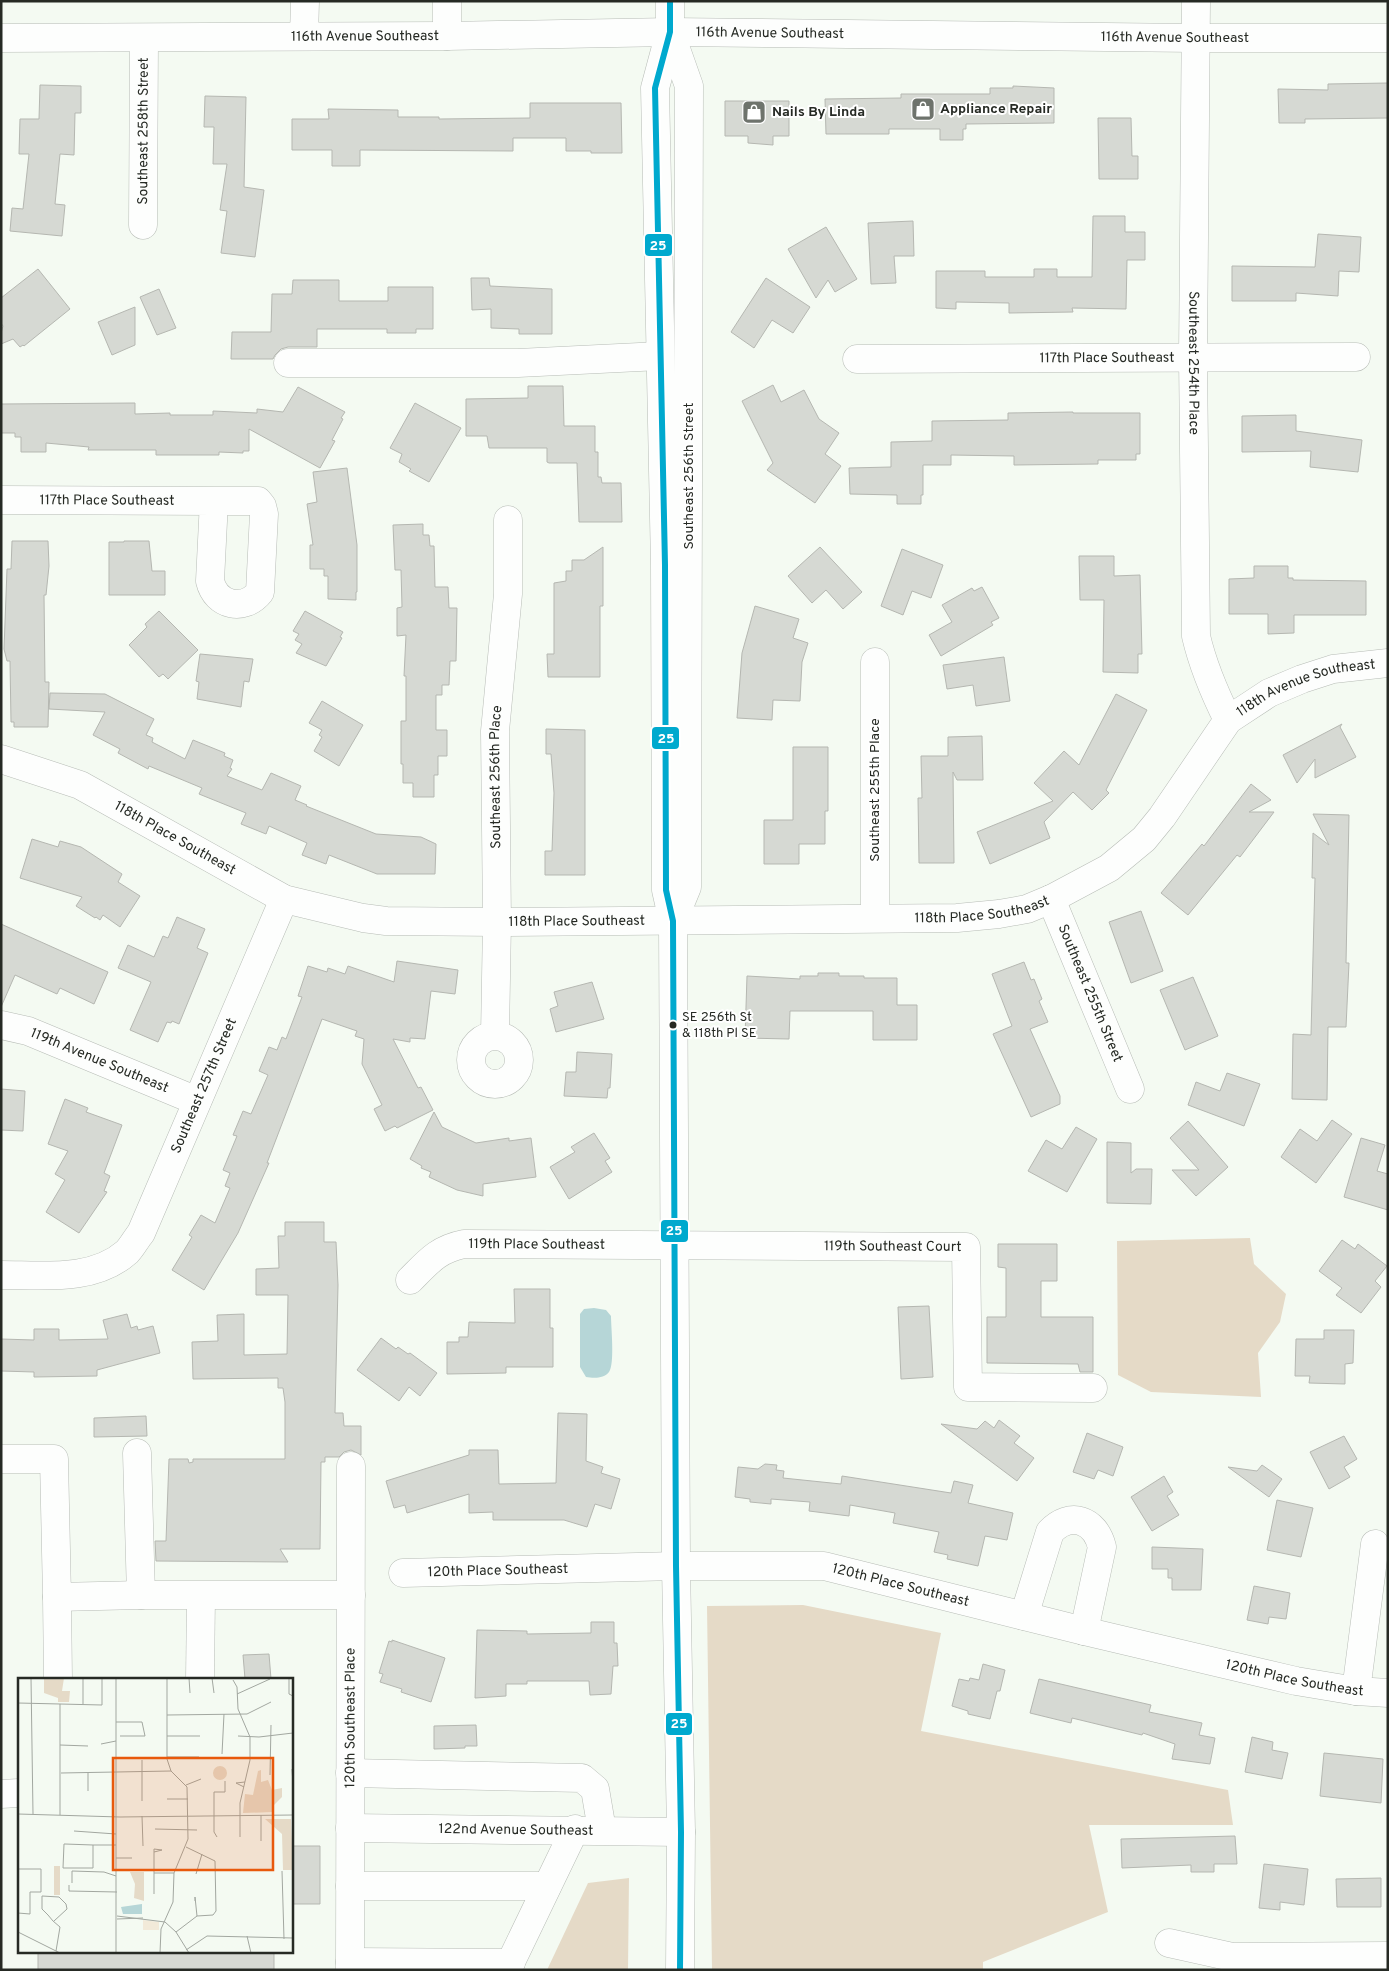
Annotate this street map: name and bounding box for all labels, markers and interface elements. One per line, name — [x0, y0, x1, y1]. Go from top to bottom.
street label: 116th Avenue Southeast — [696, 24, 844, 42]
street label: 116th Avenue Southeast — [291, 28, 439, 45]
street label: 116th Avenue Southeast — [1101, 28, 1249, 47]
street label: Southeast 258th Street — [135, 57, 152, 205]
shop icon: Appliance Repair — [910, 96, 936, 122]
shop icon: Nails By Linda — [741, 99, 767, 125]
place label: Appliance Repair — [940, 101, 1052, 118]
place label: Nails By Linda — [772, 104, 865, 121]
line badge: 25 — [644, 233, 673, 257]
text: 25 — [649, 238, 667, 255]
street label: Southeast 254th Place — [1184, 291, 1202, 435]
street label: 117th Place Southeast — [1039, 349, 1175, 367]
street label: Southeast 256th Street — [681, 402, 698, 550]
street label: 117th Place Southeast — [39, 492, 175, 509]
street label: 118th Avenue Southeast — [1233, 656, 1376, 720]
street label: Southeast 256th Place — [487, 705, 506, 849]
street label: Southeast 255th Place — [867, 718, 884, 862]
line badge: 25 — [651, 726, 680, 750]
text: 25 — [657, 731, 675, 748]
street label: 118th Place Southeast — [111, 797, 239, 879]
street label: 118th Place Southeast — [914, 892, 1052, 927]
street label: 118th Place Southeast — [508, 912, 645, 930]
street label: Southeast 255th Street — [1054, 922, 1126, 1065]
place label: SE 256th St & 118th Pl SE — [682, 1010, 757, 1042]
street label: Southeast 257th Street — [168, 1016, 240, 1156]
marker: SE 256th St & 118th Pl SE — [668, 1020, 678, 1030]
street label: 119th Avenue Southeast — [28, 1024, 171, 1097]
line badge: 25 — [660, 1219, 689, 1243]
text: 25 — [665, 1223, 683, 1240]
street label: 119th Place Southeast — [468, 1236, 605, 1253]
street label: 119th Southeast Court — [824, 1238, 962, 1255]
street label: 120th Place Southeast — [427, 1560, 568, 1581]
street label: 120th Place Southeast — [830, 1560, 971, 1610]
street label: 120th Southeast Place — [342, 1648, 359, 1788]
street label: 120th Place Southeast — [1224, 1656, 1364, 1700]
inset map — [18, 1678, 292, 1954]
line badge: 25 — [665, 1712, 693, 1736]
text: 25 — [670, 1716, 688, 1733]
street label: 122nd Avenue Southeast — [439, 1821, 593, 1839]

